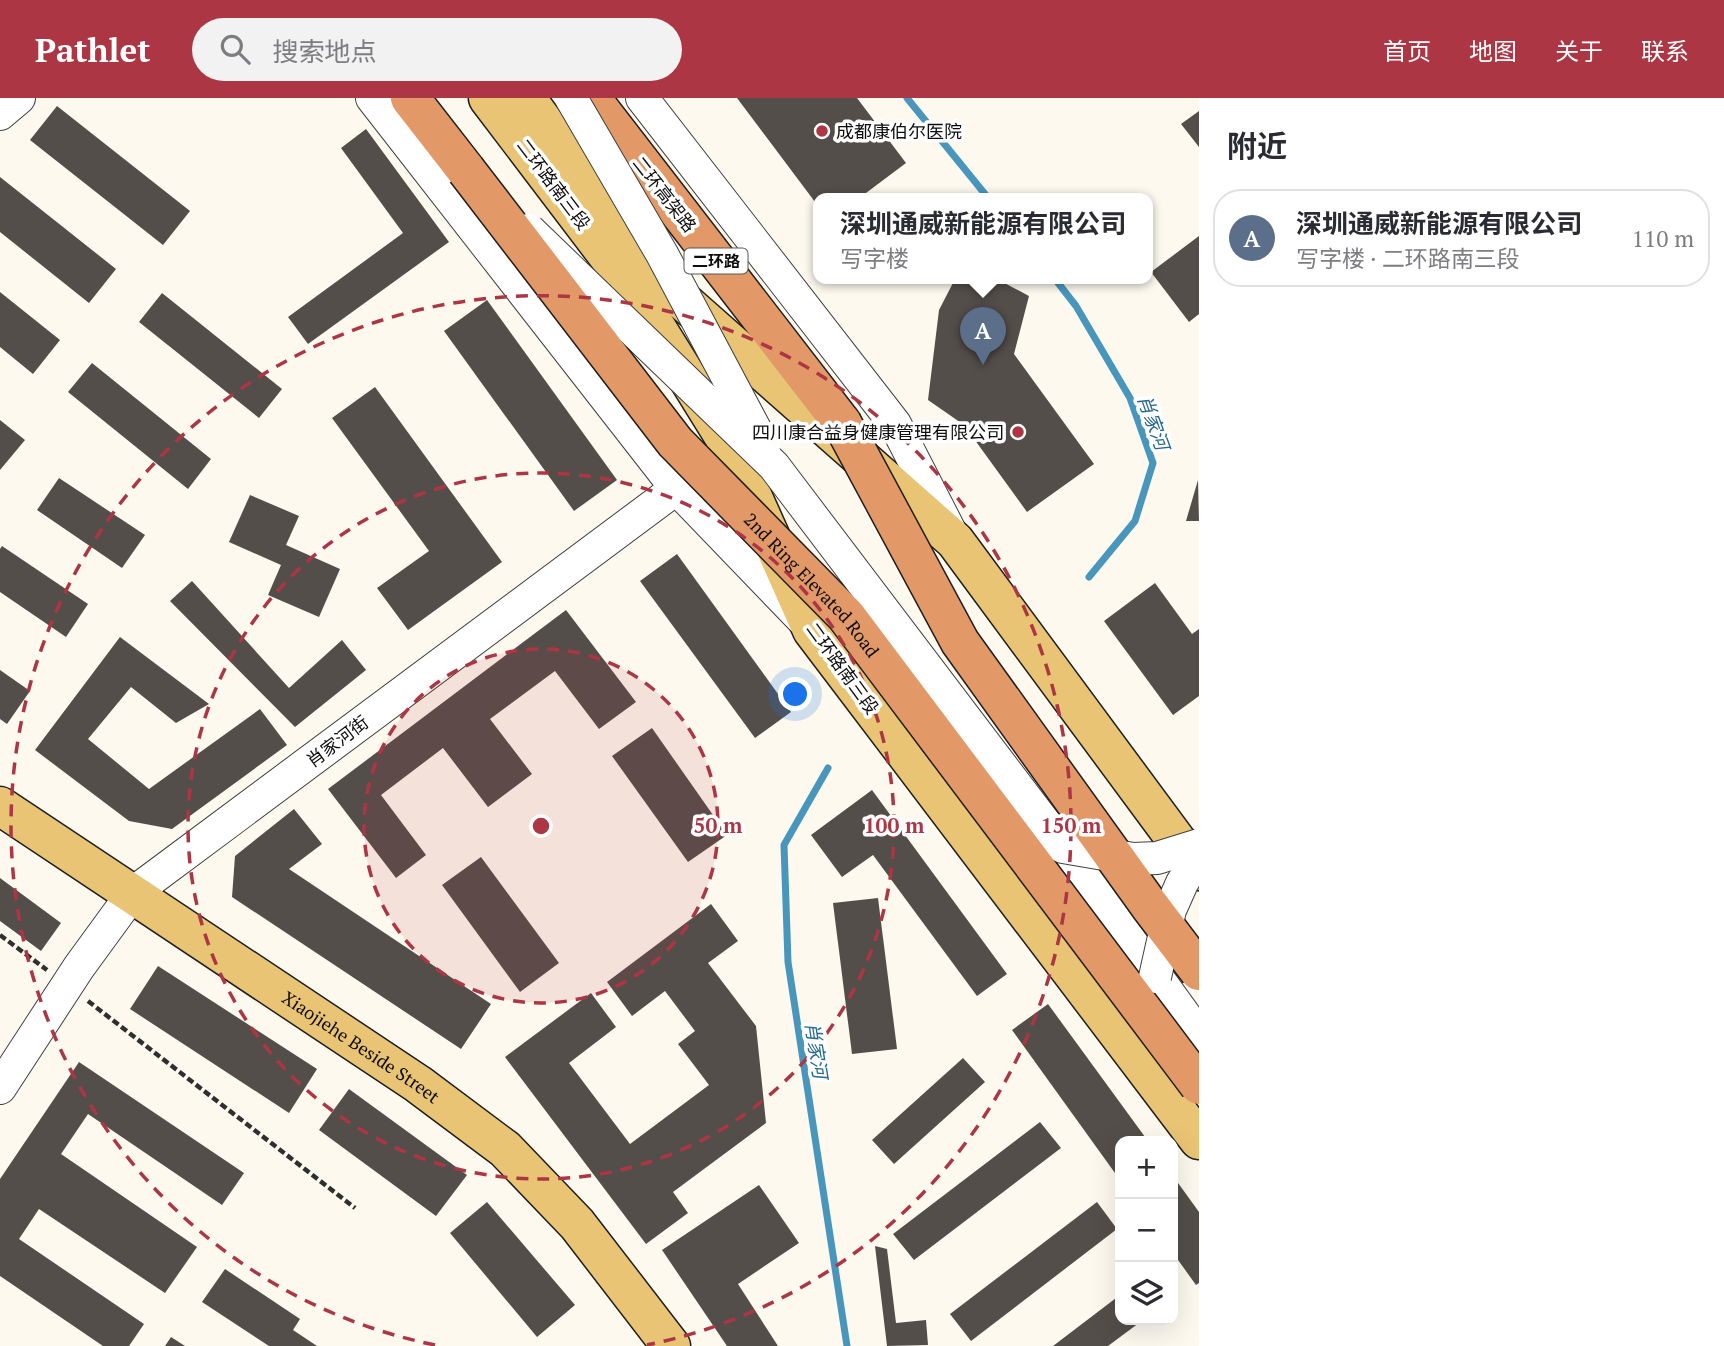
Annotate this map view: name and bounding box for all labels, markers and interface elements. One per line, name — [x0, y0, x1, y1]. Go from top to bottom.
search box — [192, 18, 682, 81]
text: Pathlet — [35, 28, 150, 71]
icon: search — [216, 30, 254, 68]
text: 搜索地点 — [272, 34, 376, 68]
text: 首页 — [1383, 35, 1431, 67]
text: 地图 — [1469, 35, 1517, 67]
text: 关于 — [1555, 35, 1603, 67]
text: 联系 — [1641, 35, 1689, 67]
place label: 成都康伯尔医院 — [836, 119, 962, 143]
marker: 成都康伯尔医院 — [814, 123, 830, 139]
text: 附近 — [1227, 126, 1287, 166]
street label: 二环路南三段 — [512, 134, 596, 234]
street label: 二环高架路 — [628, 151, 702, 237]
popup — [813, 193, 1153, 284]
text: 深圳通威新能源有限公司 — [840, 206, 1126, 240]
text: 深圳通威新能源有限公司 — [1296, 206, 1582, 240]
text: A — [1244, 223, 1260, 254]
text: 110 m — [1632, 223, 1694, 254]
text: 写字楼 — [840, 243, 909, 274]
text: 写字楼 · 二环路南三段 — [1296, 243, 1520, 274]
road number: 二环路 — [684, 248, 748, 274]
pin: A — [960, 307, 1006, 365]
water label: 肖家河 — [1133, 391, 1177, 457]
place label: 四川康合益身健康管理有限公司 — [752, 420, 1004, 444]
marker: 四川康合益身健康管理有限公司 — [1010, 424, 1026, 440]
street label: 2nd Ring Elevated Road — [739, 507, 885, 662]
street label: 二环路南三段 — [802, 617, 884, 719]
your location — [778, 677, 812, 711]
street label: 肖家河街 — [301, 710, 373, 772]
text: 50 m — [694, 811, 743, 839]
text: 100 m — [864, 811, 925, 839]
text: 150 m — [1041, 811, 1102, 839]
centre of rings — [529, 814, 553, 838]
street label: Xiaojiehe Beside Street — [278, 985, 445, 1108]
water label: 肖家河 — [800, 1020, 834, 1084]
map controls — [1115, 1136, 1178, 1325]
button: + — [1115, 1136, 1178, 1199]
button: − — [1115, 1199, 1178, 1262]
button: layers — [1115, 1262, 1178, 1325]

